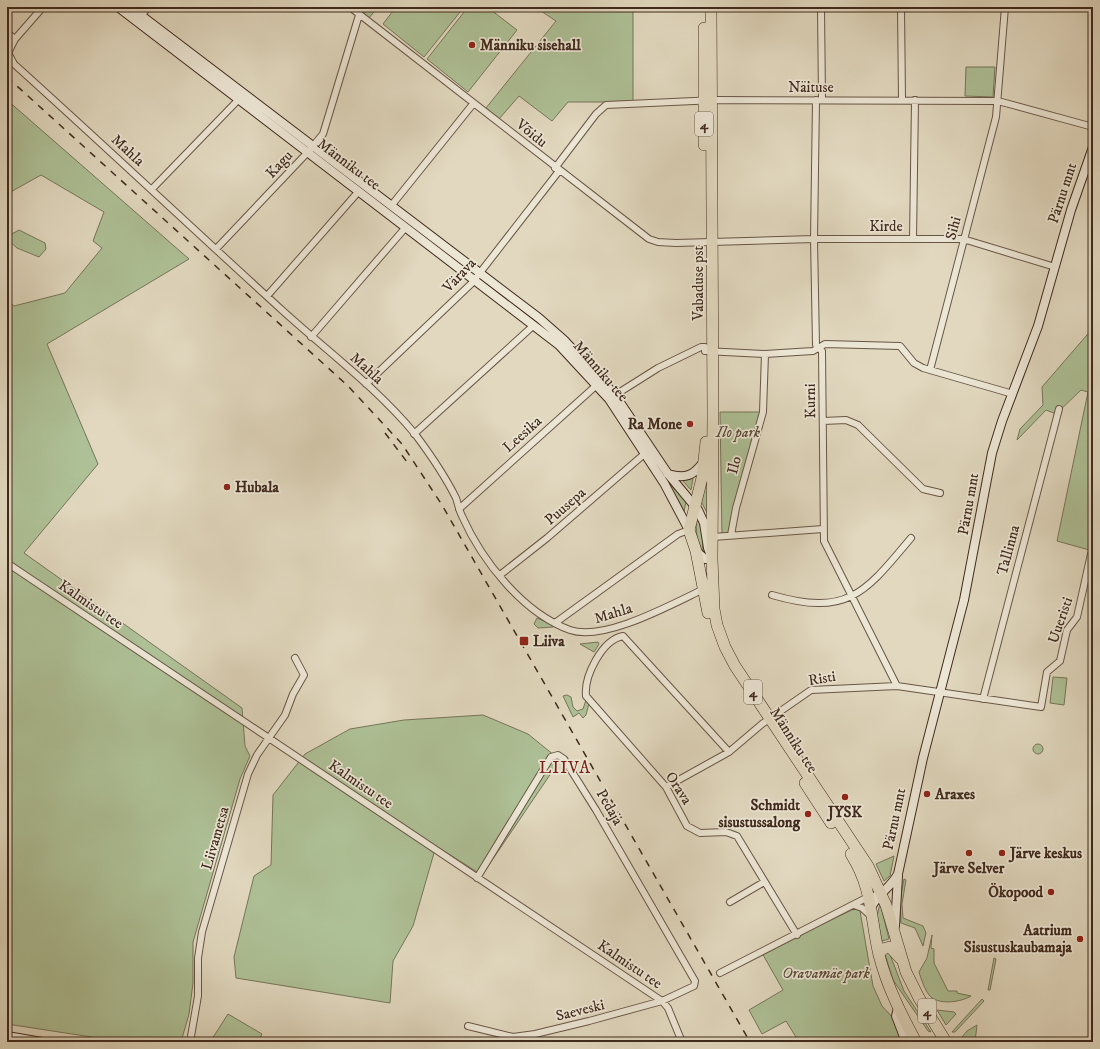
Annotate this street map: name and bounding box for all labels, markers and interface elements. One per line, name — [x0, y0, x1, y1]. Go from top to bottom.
place label: Männiku sisehall — [480, 36, 581, 55]
marker: Männiku sisehall — [467, 40, 477, 50]
street label: Näituse — [788, 78, 834, 97]
road number: 4 — [695, 112, 713, 136]
street label: Võidu — [511, 114, 551, 152]
street label: Mahla — [107, 130, 149, 171]
street label: Männiku tee — [313, 134, 384, 194]
street label: Kagu — [262, 146, 297, 182]
street label: Pärnu mnt — [1044, 160, 1081, 226]
street label: Sihi — [941, 214, 966, 242]
street label: Kirde — [869, 217, 903, 236]
street label: Vabaduse pst — [689, 245, 708, 321]
street label: Värava — [438, 254, 481, 297]
street label: Männiku tee — [569, 337, 632, 406]
street label: Mahla — [346, 348, 388, 389]
street label: Kurni — [801, 383, 820, 419]
street label: Leesika — [499, 412, 546, 457]
place label: Ra Mone — [628, 415, 683, 434]
marker: Ra Mone — [685, 419, 695, 429]
park label: Ilo park — [715, 423, 761, 442]
street label: Ilo — [723, 454, 746, 476]
street label: Pärnu mnt — [954, 471, 983, 537]
place label: Hubala — [235, 478, 280, 497]
marker: Hubala — [222, 482, 232, 492]
street label: Puusepa — [541, 483, 590, 529]
street label: Tallinna — [993, 522, 1024, 577]
street label: Kalmistu tee — [55, 576, 127, 633]
street label: Uueristi — [1044, 594, 1077, 646]
street label: Mahla — [592, 599, 635, 628]
place label: Liiva — [533, 632, 565, 651]
marker: Liiva — [518, 635, 530, 647]
street label: Risti — [807, 667, 837, 690]
road number: 4 — [744, 680, 762, 704]
street label: Männiku tee — [765, 704, 822, 777]
street label: Kalmistu tee — [325, 756, 397, 813]
district label: LIIVA — [539, 757, 591, 779]
street label: Orava — [661, 768, 697, 809]
place label: Araxes — [934, 785, 975, 804]
street label: Pedaja — [592, 786, 628, 829]
street label: Pärnu mnt — [879, 786, 910, 852]
marker: Araxes — [922, 789, 932, 799]
marker: JYSK — [840, 792, 850, 802]
place label: Schmidt sisustussalong — [719, 796, 801, 832]
place label: JYSK — [826, 803, 862, 822]
street label: Liivametsa — [197, 804, 234, 872]
marker: Schmidt sisustussalong — [803, 809, 813, 819]
place label: Järve keskus — [1008, 844, 1082, 863]
marker: Järve Selver — [964, 848, 974, 858]
marker: Järve keskus — [997, 848, 1007, 858]
place label: Järve Selver — [932, 859, 1005, 878]
place label: Ökopood — [988, 882, 1044, 902]
marker: Ökopood — [1046, 887, 1056, 897]
place label: Aatrium Sisustuskaubamaja — [964, 921, 1073, 957]
marker: Aatrium Sisustuskaubamaja — [1075, 934, 1085, 944]
street label: Kalmistu tee — [594, 936, 666, 993]
park label: Oravamäe park — [782, 964, 870, 983]
street label: Saeveski — [554, 995, 607, 1026]
road number: 4 — [918, 999, 936, 1023]

